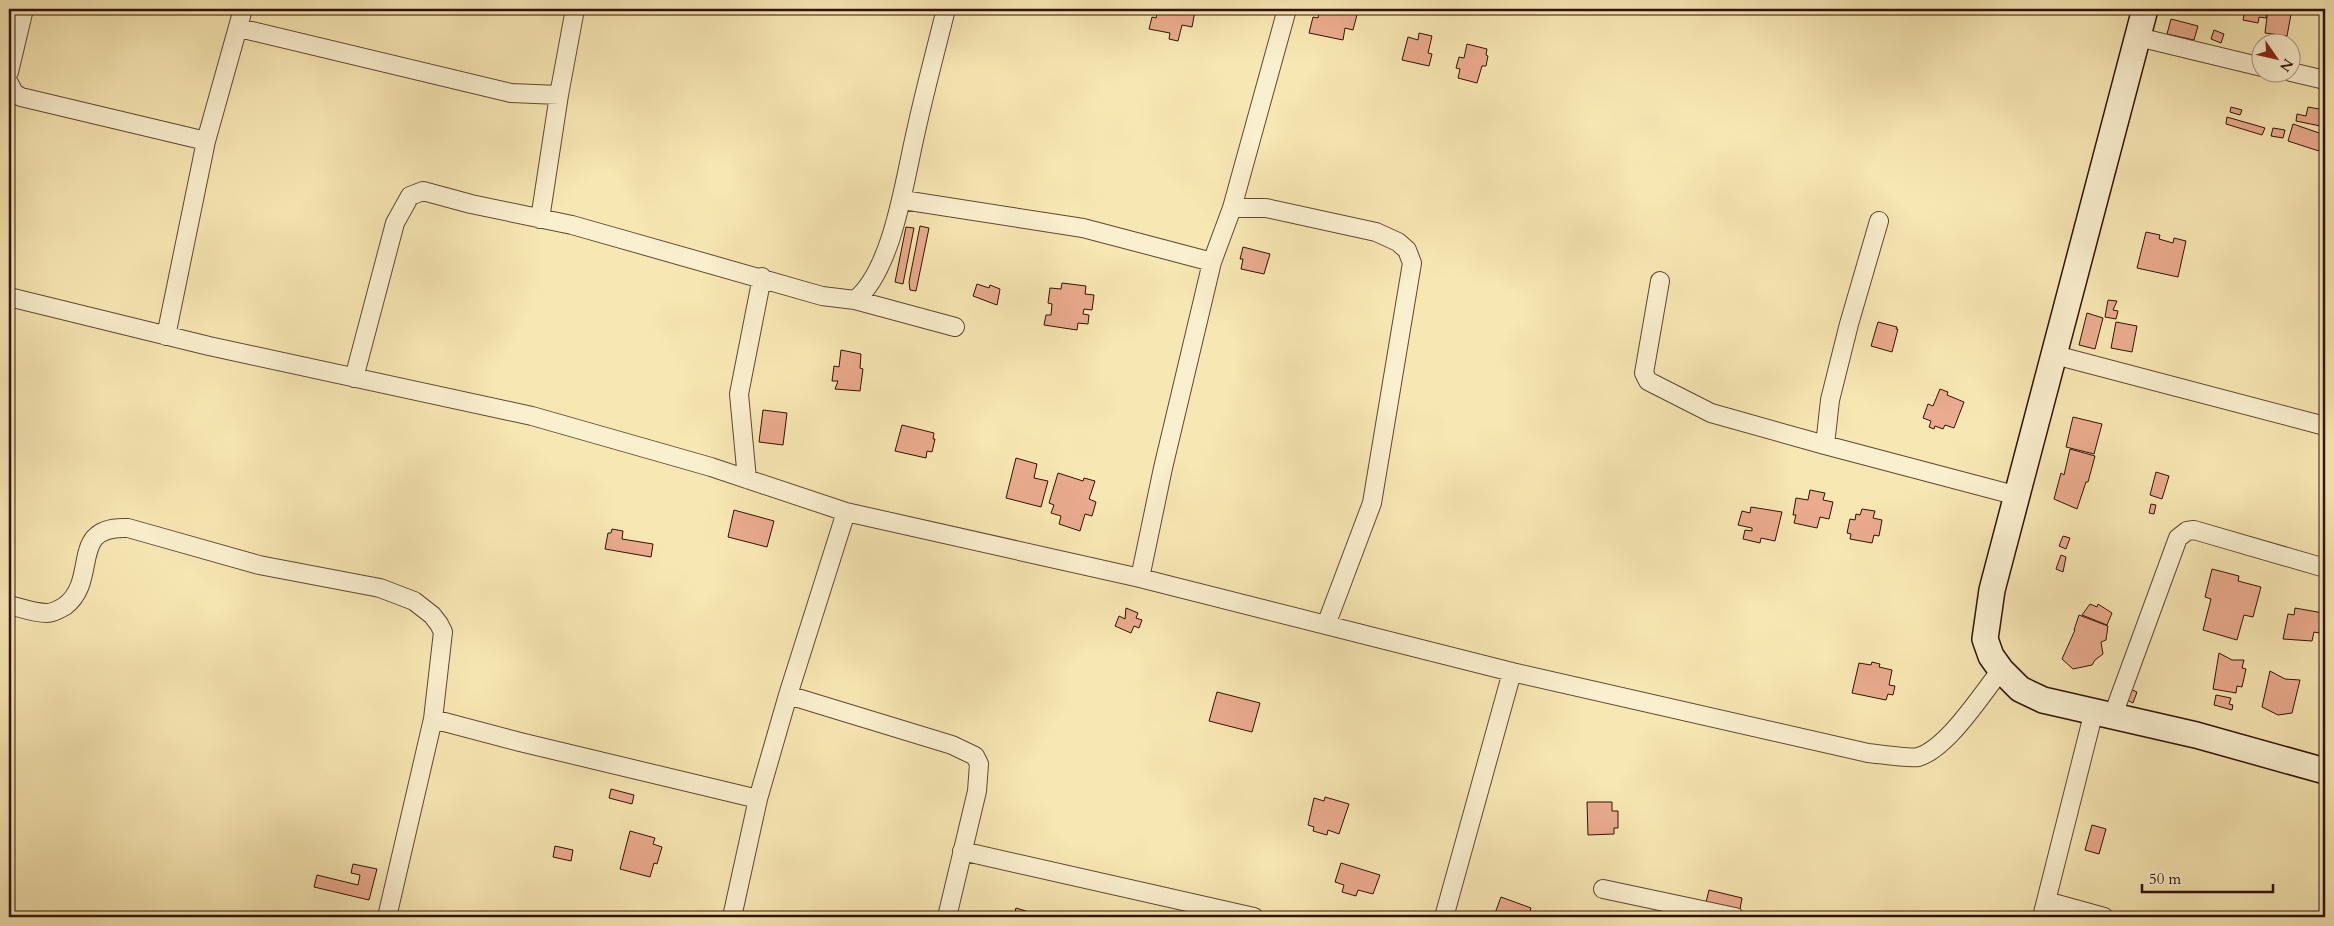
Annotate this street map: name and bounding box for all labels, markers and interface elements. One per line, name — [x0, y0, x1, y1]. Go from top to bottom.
north arrow — [2252, 32, 2302, 82]
text: N — [2275, 55, 2298, 75]
scale bar — [2142, 861, 2273, 893]
text: 50 m — [2149, 869, 2181, 889]

